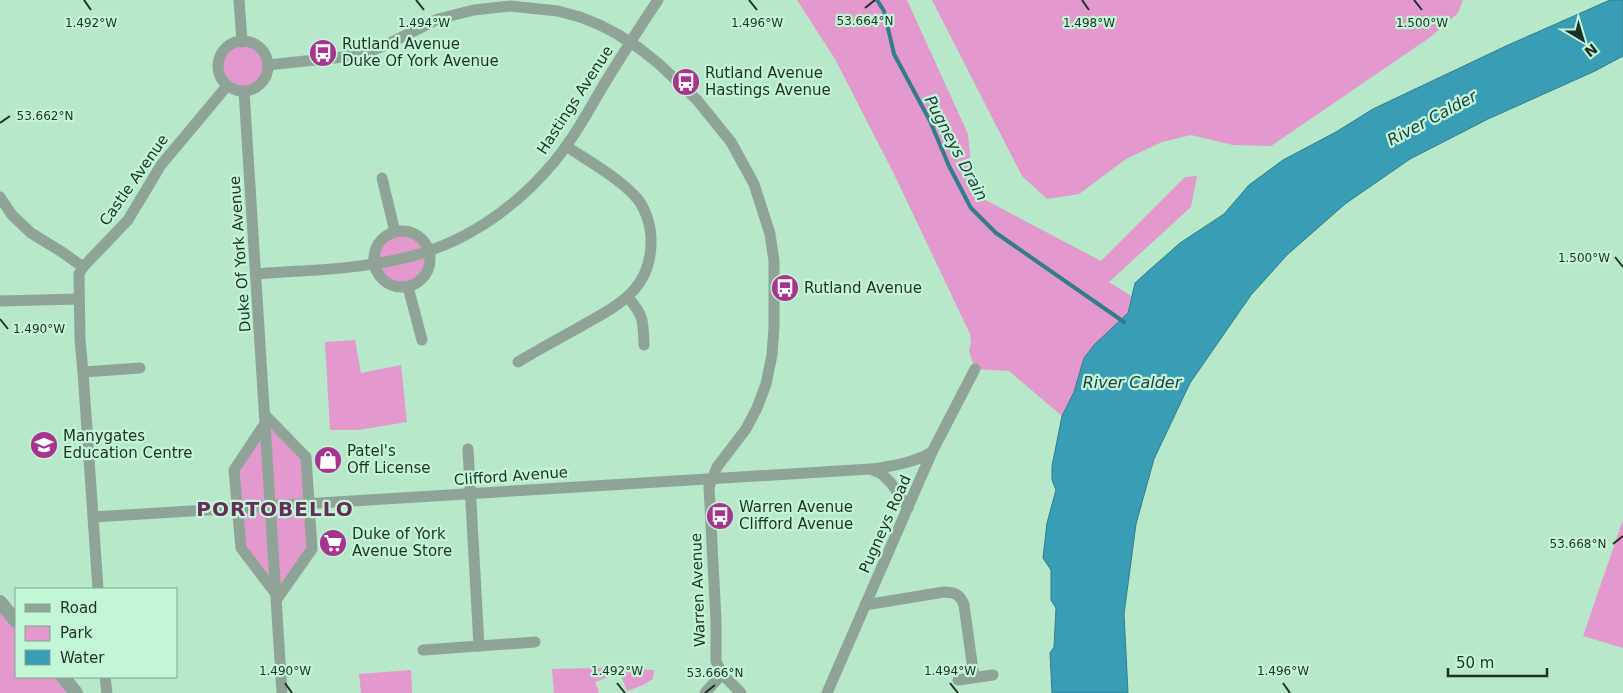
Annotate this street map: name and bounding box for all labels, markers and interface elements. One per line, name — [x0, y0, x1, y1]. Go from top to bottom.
text: 53.664°N — [837, 14, 893, 28]
north arrow — [1558, 15, 1608, 65]
text: 1.492°W — [65, 16, 117, 30]
text: 1.494°W — [398, 16, 450, 30]
text: 1.496°W — [731, 16, 783, 30]
text: 1.498°W — [1063, 16, 1115, 30]
text: 1.500°W — [1396, 16, 1448, 30]
place label: Rutland Avenue Duke Of York Avenue — [342, 35, 499, 70]
bus stop icon: Rutland Avenue Duke Of York Avenue — [308, 38, 338, 68]
text: N — [1581, 40, 1601, 60]
street label: Hastings Avenue — [533, 42, 617, 158]
place label: Rutland Avenue Hastings Avenue — [705, 64, 831, 99]
bus stop icon: Rutland Avenue Hastings Avenue — [671, 67, 701, 97]
water label: River Calder — [1384, 86, 1481, 150]
water label: Pugneys Drain — [920, 92, 992, 204]
text: 53.662°N — [17, 109, 73, 123]
street label: Castle Avenue — [96, 131, 172, 229]
street label: Duke Of York Avenue — [226, 175, 254, 333]
text: 1.500°W — [1558, 251, 1610, 265]
bus stop icon: Rutland Avenue — [770, 273, 800, 303]
place label: Rutland Avenue — [804, 279, 922, 297]
text: 1.490°W — [13, 322, 65, 336]
water label: River Calder — [1083, 373, 1183, 392]
place label: Manygates Education Centre — [63, 427, 193, 462]
school or university icon: Manygates Education Centre — [29, 430, 59, 460]
place label: Patel's Off License — [347, 442, 430, 477]
shop icon: Patel's Off License — [313, 445, 343, 475]
street label: Clifford Avenue — [453, 463, 569, 489]
street label: Pugneys Road — [855, 472, 915, 576]
district label: PORTOBELLO — [196, 497, 354, 521]
place label: Warren Avenue Clifford Avenue — [739, 498, 853, 533]
bus stop icon: Warren Avenue Clifford Avenue — [705, 501, 735, 531]
place label: Duke of York Avenue Store — [352, 525, 452, 560]
supermarket icon: Duke of York Avenue Store — [318, 528, 348, 558]
street label: Warren Avenue — [687, 533, 709, 647]
text: 53.668°N — [1550, 537, 1606, 551]
legend — [15, 588, 178, 678]
text: Road — [60, 599, 98, 617]
text: Park — [60, 624, 93, 642]
scale bar — [1448, 646, 1547, 678]
text: Water — [60, 649, 105, 667]
text: 50 m — [1456, 654, 1494, 672]
text: 1.490°W — [259, 664, 311, 678]
text: 1.492°W — [591, 664, 643, 678]
text: 1.494°W — [924, 664, 976, 678]
text: 1.496°W — [1257, 664, 1309, 678]
text: 53.666°N — [687, 666, 743, 680]

